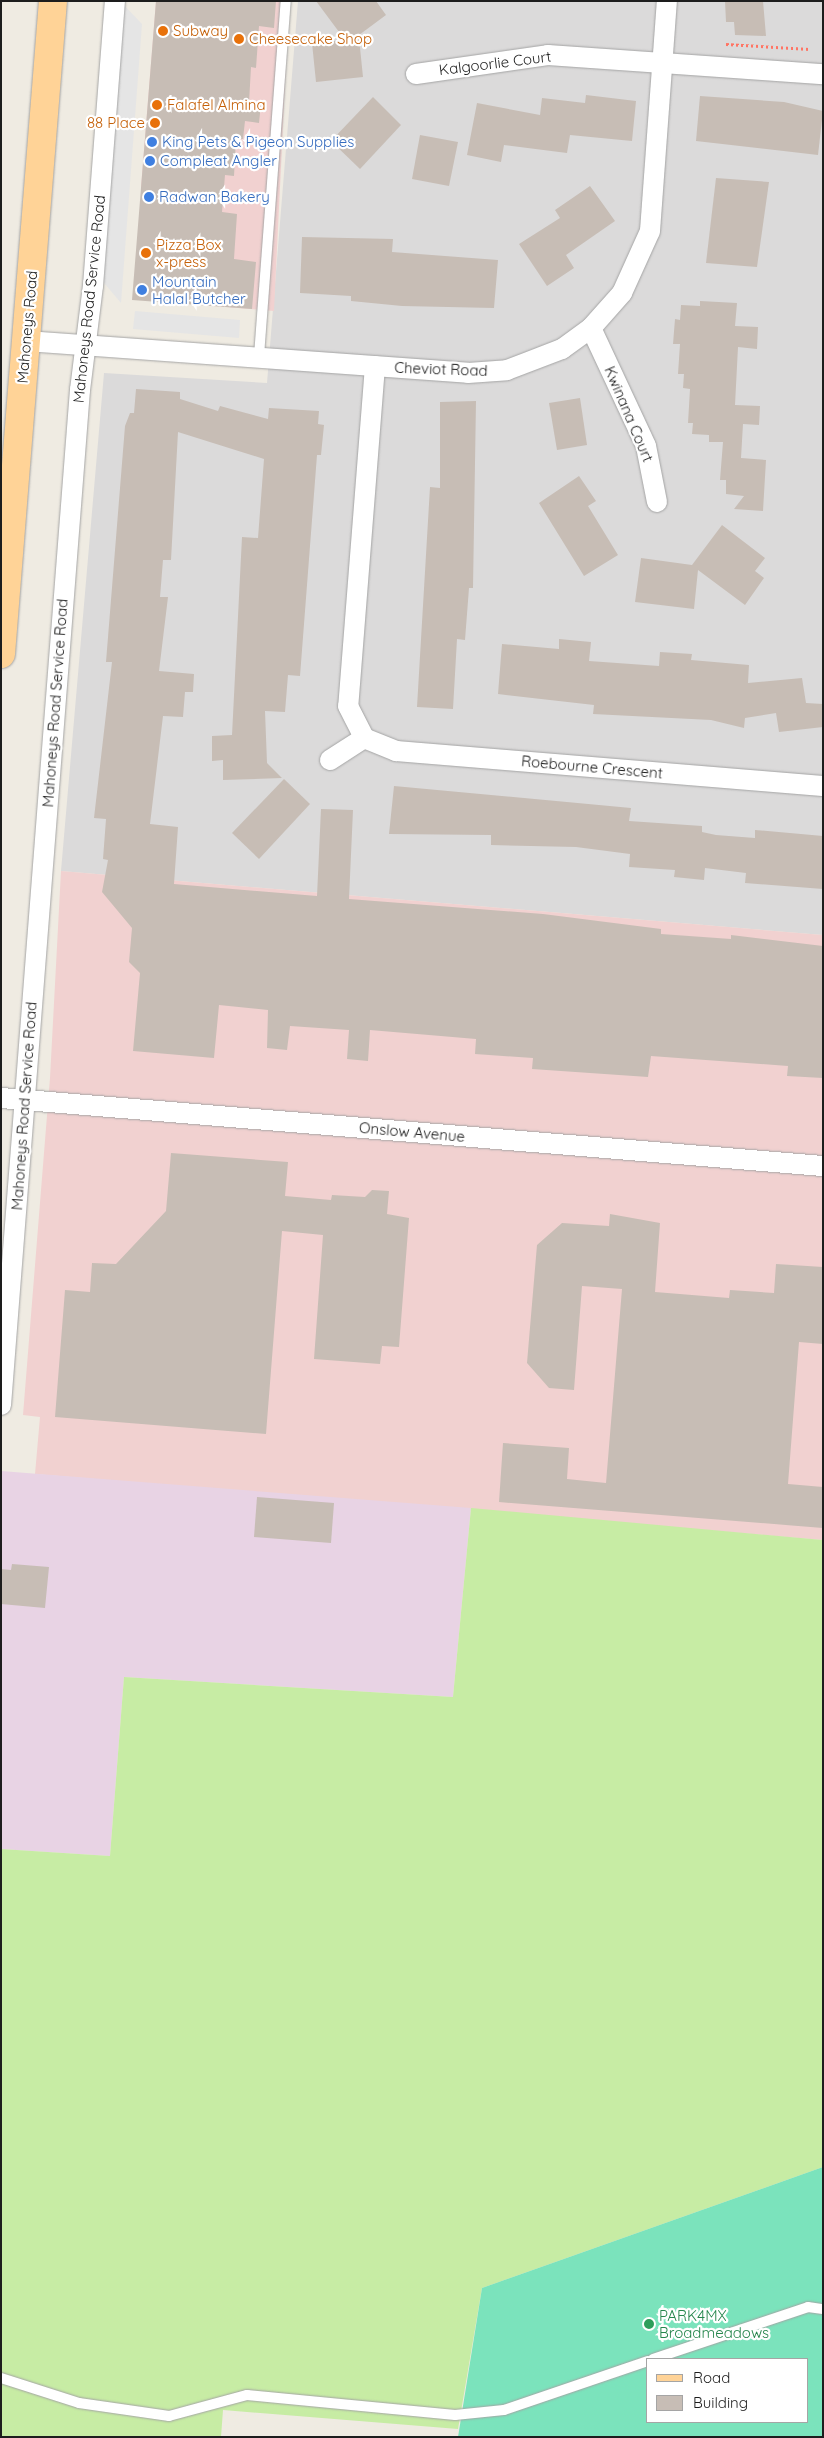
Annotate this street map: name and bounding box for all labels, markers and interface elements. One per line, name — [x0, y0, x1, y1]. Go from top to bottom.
place label: Subway — [173, 22, 228, 40]
marker: Subway — [157, 25, 169, 37]
place label: Cheesecake Shop — [249, 30, 372, 48]
marker: Cheesecake Shop — [233, 33, 245, 45]
street label: Kalgoorlie Court — [438, 47, 552, 79]
place label: Falafel Almina — [167, 96, 265, 114]
marker: Falafel Almina — [151, 99, 163, 111]
place label: 88 Place — [87, 114, 145, 132]
marker: 88 Place — [149, 117, 161, 129]
place label: King Pets & Pigeon Supplies — [162, 133, 354, 151]
marker: King Pets & Pigeon Supplies — [146, 136, 158, 148]
place label: Compleat Angler — [160, 152, 277, 170]
marker: Compleat Angler — [144, 155, 156, 167]
place label: Radwan Bakery — [159, 188, 270, 206]
marker: Radwan Bakery — [143, 191, 155, 203]
street label: Mahoneys Road Service Road — [69, 194, 109, 404]
place label: Pizza Box x-press — [156, 235, 222, 270]
marker: Pizza Box x-press — [140, 247, 152, 259]
street label: Mahoneys Road — [13, 270, 41, 384]
place label: Mountain Halal Butcher — [152, 272, 246, 307]
marker: Mountain Halal Butcher — [136, 284, 148, 296]
street label: Cheviot Road — [394, 358, 488, 380]
street label: Kwinana Court — [601, 363, 657, 465]
street label: Mahoneys Road Service Road — [39, 598, 71, 808]
street label: Roebourne Crescent — [521, 752, 663, 782]
street label: Mahoneys Road Service Road — [8, 1001, 40, 1211]
street label: Onslow Avenue — [358, 1118, 466, 1146]
place label: PARK4MX Broadmeadows — [659, 2306, 769, 2341]
marker: PARK4MX Broadmeadows — [643, 2318, 655, 2330]
legend — [646, 2358, 809, 2423]
text: Road — [693, 2368, 730, 2387]
text: Building — [693, 2393, 748, 2412]

